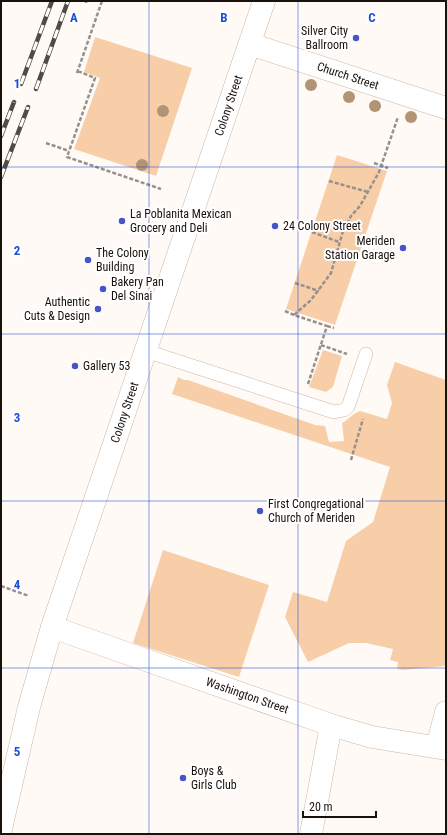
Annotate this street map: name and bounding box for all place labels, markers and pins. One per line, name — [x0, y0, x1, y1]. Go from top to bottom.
place label: Silver City Ballroom — [301, 24, 348, 52]
marker: Silver City Ballroom — [351, 33, 361, 43]
place label: La Poblanita Mexican Grocery and Deli — [130, 207, 232, 235]
marker: La Poblanita Mexican Grocery and Deli — [117, 216, 127, 226]
place label: 24 Colony Street — [283, 219, 361, 233]
marker: 24 Colony Street — [270, 221, 280, 231]
place label: Meriden Station Garage — [325, 234, 395, 262]
marker: Meriden Station Garage — [398, 243, 408, 253]
place label: The Colony Building — [96, 246, 149, 274]
marker: The Colony Building — [83, 255, 93, 265]
place label: Bakery Pan Del Sinai — [111, 275, 164, 303]
marker: Bakery Pan Del Sinai — [98, 284, 108, 294]
place label: Authentic Cuts & Design — [24, 295, 90, 323]
marker: Authentic Cuts & Design — [93, 304, 103, 314]
place label: Gallery 53 — [83, 359, 130, 373]
marker: Gallery 53 — [70, 361, 80, 371]
place label: First Congregational Church of Meriden — [268, 497, 364, 525]
marker: First Congregational Church of Meriden — [255, 506, 265, 516]
place label: Boys & Girls Club — [191, 764, 237, 792]
marker: Boys & Girls Club — [178, 773, 188, 783]

